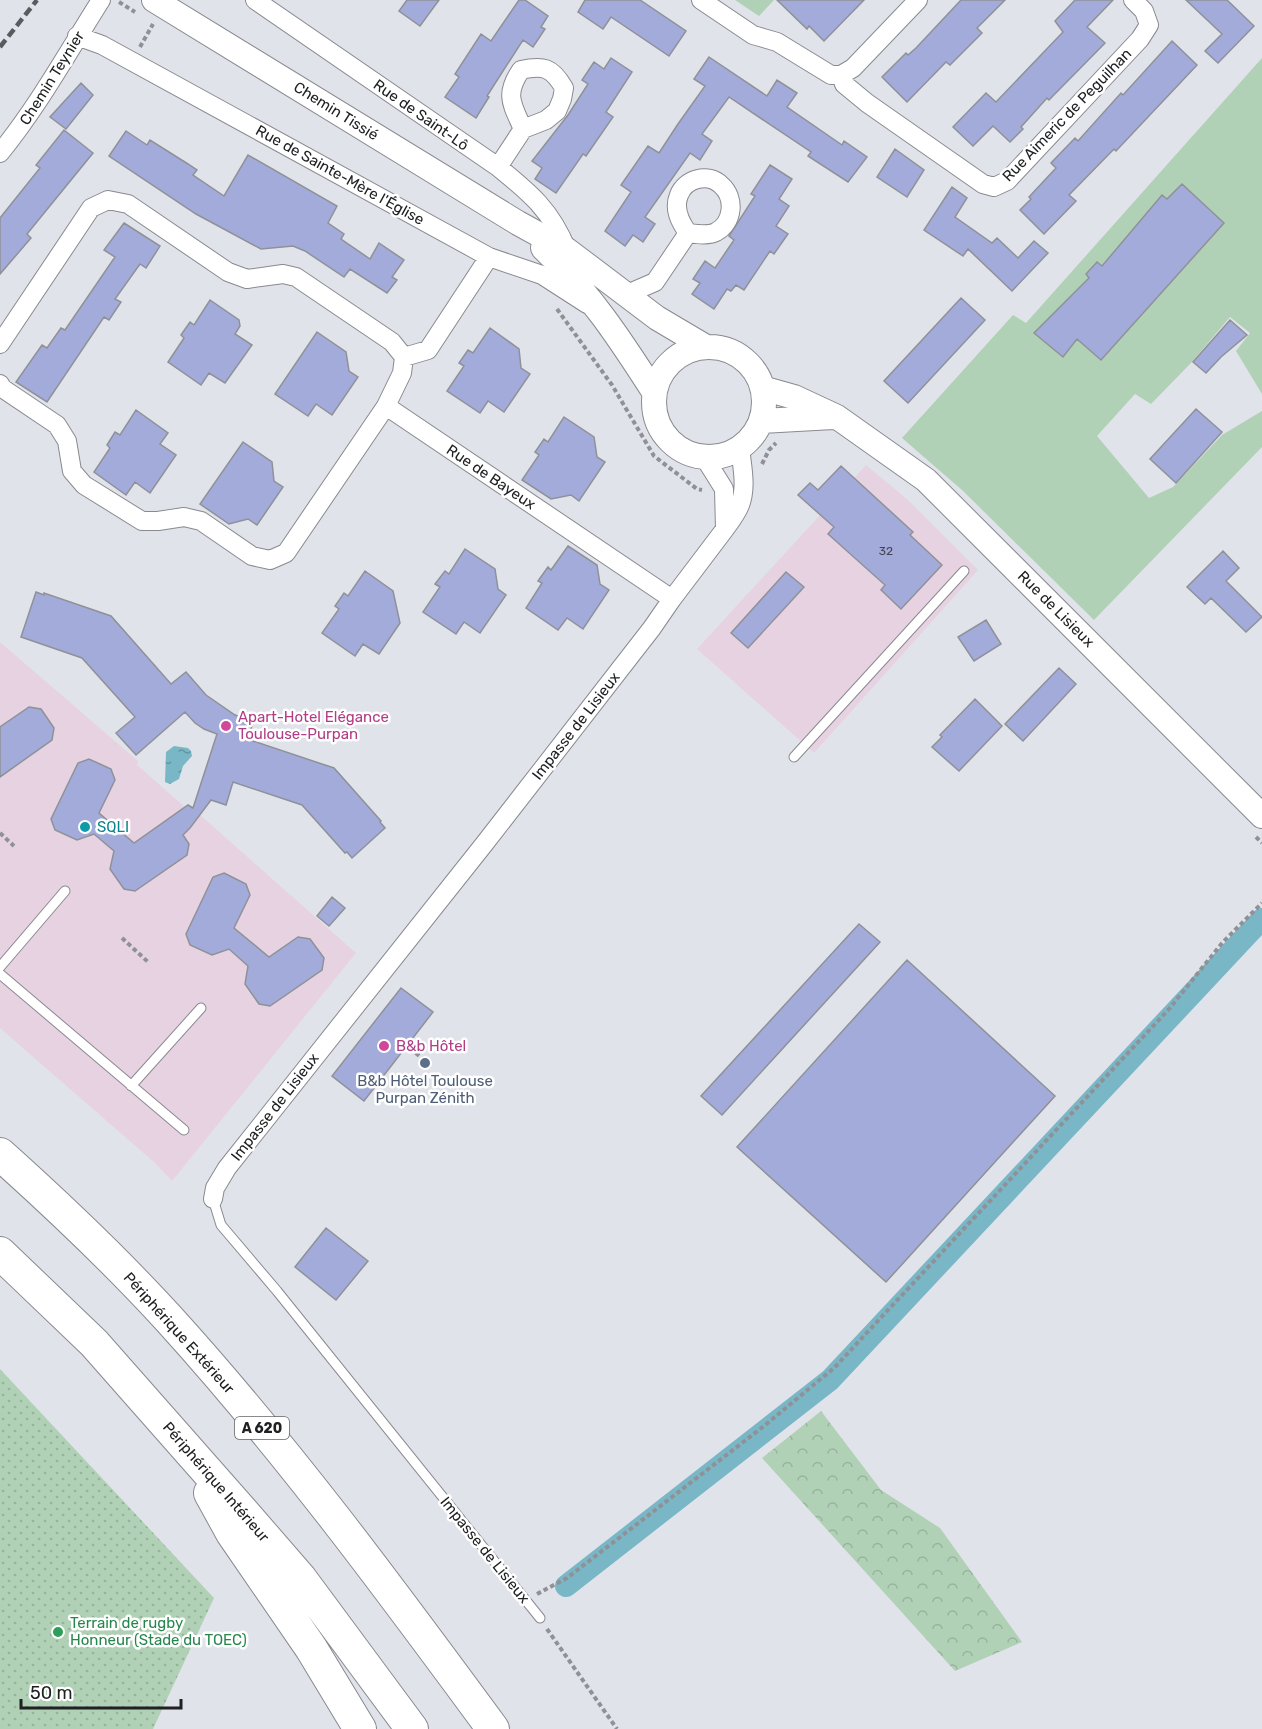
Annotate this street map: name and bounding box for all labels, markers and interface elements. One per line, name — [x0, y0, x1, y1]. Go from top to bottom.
street label: Chemin Teynier — [16, 27, 88, 128]
street label: Rue Aimeric de Peguilhan — [999, 45, 1135, 185]
street label: Rue de Saint-Lô — [370, 76, 472, 154]
street label: Chemin Tissié — [290, 78, 382, 144]
street label: Rue de Sainte-Mère l'Église — [253, 121, 427, 229]
street label: Rue de Bayeux — [443, 441, 539, 513]
house number: 32 — [879, 544, 893, 558]
street label: Rue de Lisieux — [1014, 567, 1098, 651]
street label: Impasse de Lisieux — [528, 668, 624, 784]
place label: Apart-Hotel Elégance Toulouse-Purpan — [238, 708, 389, 743]
marker: Apart-Hotel Elégance Toulouse-Purpan — [219, 719, 233, 733]
place label: SQLI — [97, 818, 129, 836]
marker: SQLI — [78, 820, 92, 834]
place label: B&b Hôtel — [396, 1037, 466, 1055]
marker: B&b Hôtel — [377, 1039, 391, 1053]
street label: Impasse de Lisieux — [227, 1049, 323, 1165]
marker: B&b Hôtel Toulouse Purpan Zénith — [418, 1056, 432, 1070]
place label: B&b Hôtel Toulouse Purpan Zénith — [357, 1072, 493, 1107]
street label: Périphérique Extérieur — [120, 1269, 238, 1398]
road number: A 620 — [235, 1417, 289, 1439]
street label: Périphérique Intérieur — [159, 1418, 273, 1546]
street label: Impasse de Lisieux — [437, 1493, 533, 1607]
place label: Terrain de rugby Honneur (Stade du TOEC) — [70, 1614, 247, 1649]
marker: Terrain de rugby Honneur (Stade du TOEC) — [51, 1625, 65, 1639]
scale bar — [21, 1672, 182, 1710]
text: 50 m — [30, 1682, 73, 1704]

